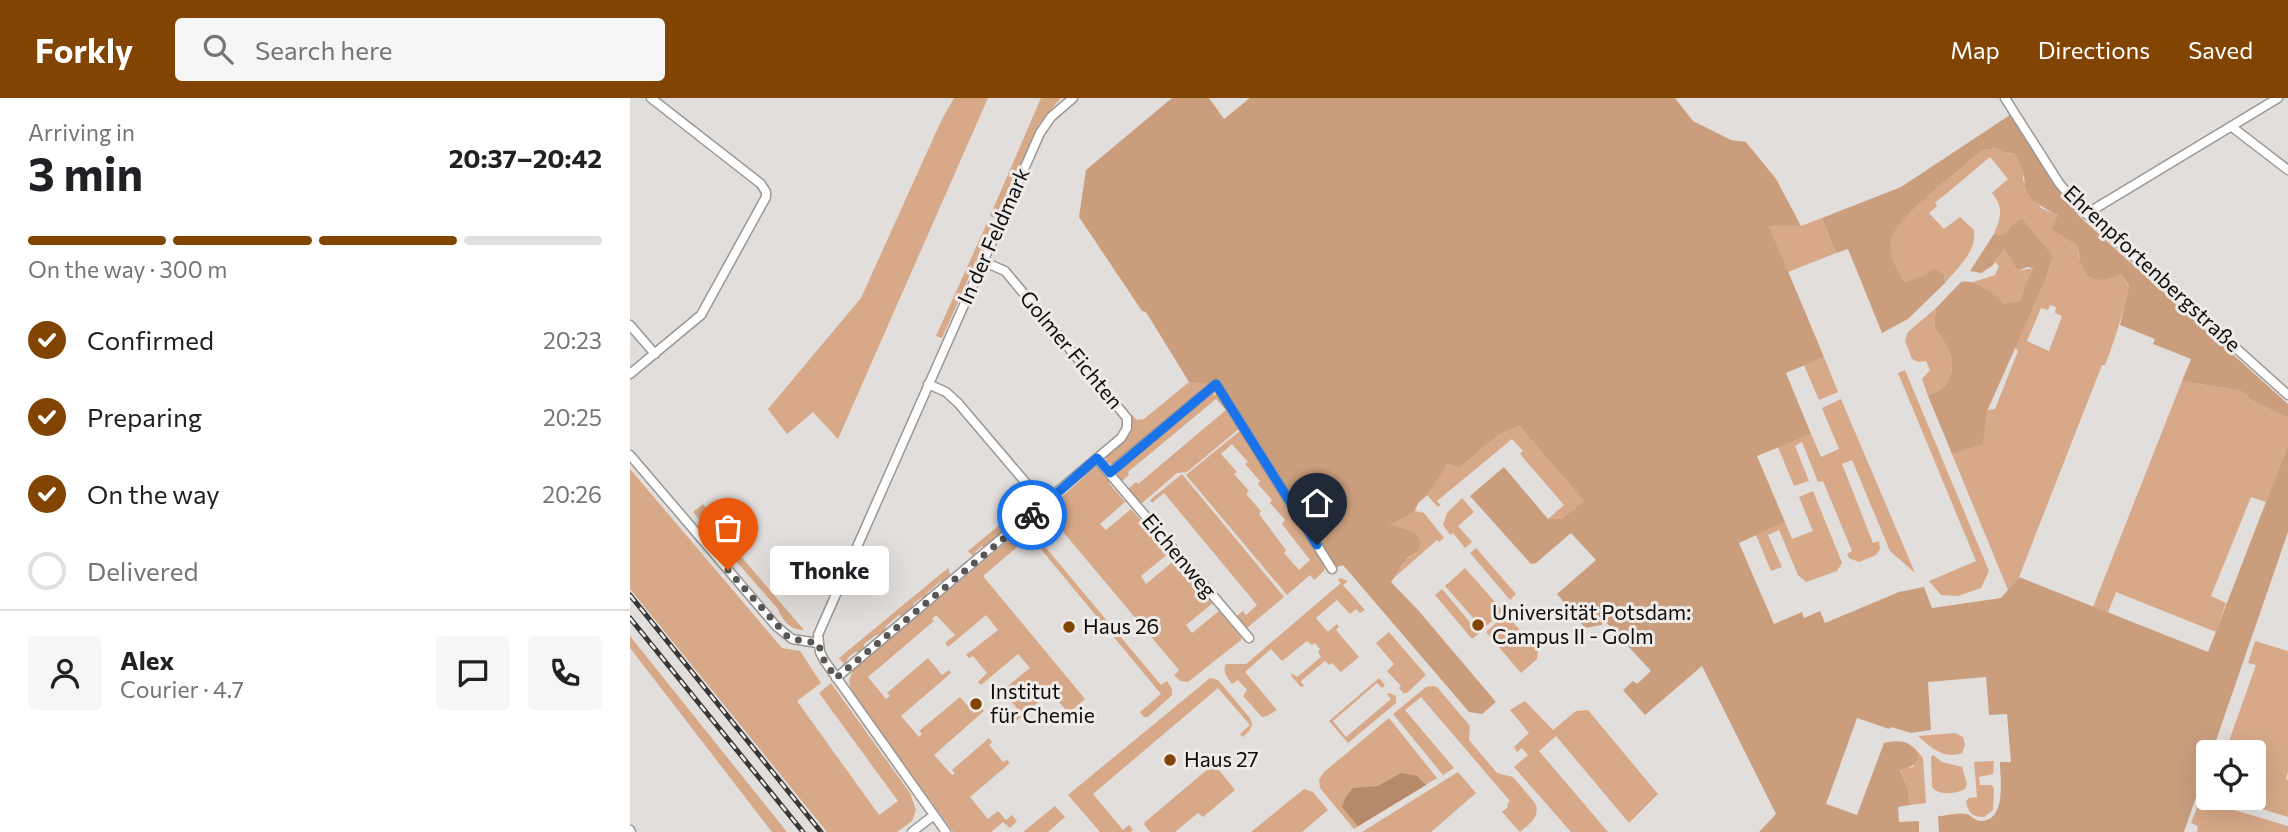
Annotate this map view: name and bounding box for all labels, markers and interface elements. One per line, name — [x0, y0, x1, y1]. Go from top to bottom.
search box — [175, 18, 665, 81]
text: Forkly — [35, 29, 133, 70]
icon: search — [199, 30, 237, 68]
text: Search here — [255, 34, 393, 65]
text: Map — [1950, 35, 2000, 64]
text: Directions — [2038, 35, 2150, 64]
text: Saved — [2188, 35, 2253, 64]
text: Arriving in — [28, 118, 135, 146]
text: 20:37–20:42 — [449, 142, 602, 173]
text: 3 min — [28, 144, 143, 200]
street label: In der Feldmark — [951, 163, 1034, 308]
street label: Ehrenpfortenbergstraße — [2059, 179, 2247, 356]
text: On the way · 300 m — [28, 255, 227, 283]
street label: Golmer Fichten — [1015, 285, 1129, 413]
icon: check — [28, 321, 66, 359]
text: Confirmed — [87, 324, 214, 355]
text: 20:23 — [543, 326, 602, 354]
icon: check — [28, 398, 66, 436]
text: Preparing — [87, 401, 202, 432]
text: 20:25 — [543, 403, 602, 431]
pin — [1287, 473, 1347, 545]
icon: check — [28, 475, 66, 513]
text: On the way — [87, 478, 220, 509]
text: 20:26 — [542, 480, 602, 508]
courier — [997, 480, 1067, 550]
icon: home — [1298, 484, 1336, 522]
icon: bike — [1013, 496, 1051, 534]
pin — [698, 498, 758, 570]
street label: Eichenweg — [1138, 508, 1223, 602]
icon: bag — [709, 509, 747, 547]
callout: Thonke — [770, 546, 889, 594]
text: Delivered — [87, 555, 198, 586]
text: Thonke — [790, 556, 869, 584]
place label: Universität Potsdam: Campus II - Golm — [1492, 599, 1691, 648]
place label: Haus 26 — [1083, 613, 1159, 638]
marker: Universität Potsdam: Campus II - Golm — [1470, 617, 1486, 633]
marker: Haus 26 — [1061, 619, 1077, 635]
button: person — [28, 636, 102, 710]
button: chat — [436, 636, 510, 710]
button: phone — [528, 636, 602, 710]
text: Alex — [120, 644, 174, 675]
text: Courier · 4.7 — [120, 675, 244, 703]
place label: Institut für Chemie — [990, 678, 1095, 727]
marker: Institut für Chemie — [968, 696, 984, 712]
map controls — [2196, 740, 2266, 810]
button: locate — [2196, 740, 2266, 810]
place label: Haus 27 — [1184, 746, 1259, 771]
marker: Haus 27 — [1162, 752, 1178, 768]

